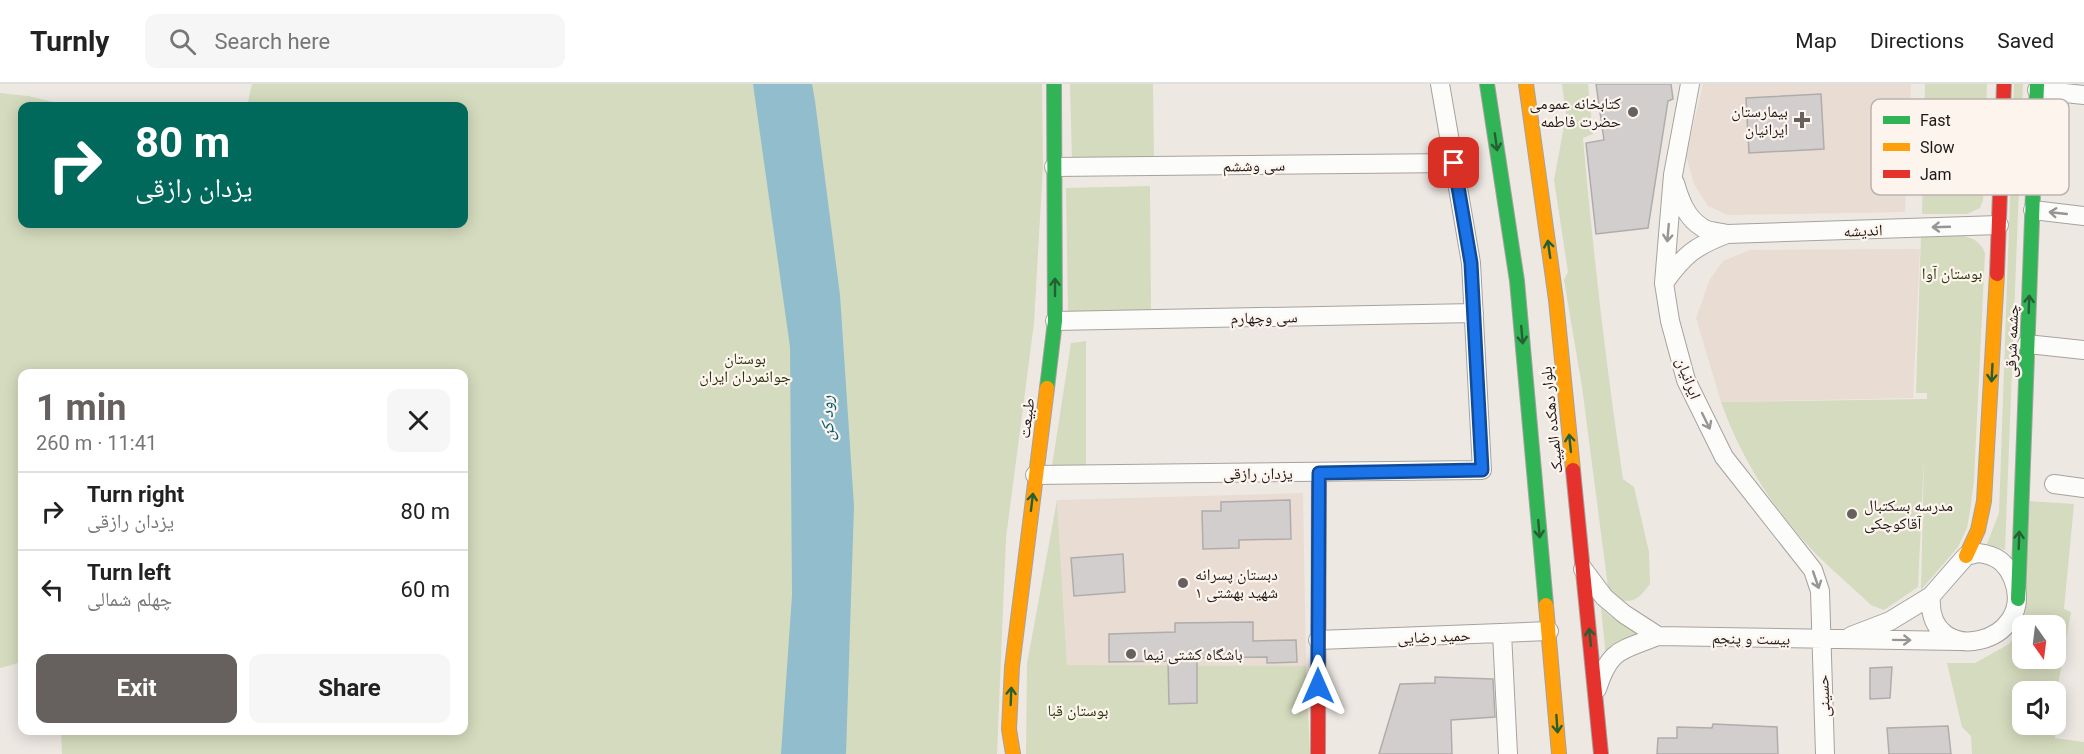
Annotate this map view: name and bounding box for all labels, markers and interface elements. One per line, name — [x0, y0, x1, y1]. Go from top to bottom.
search box — [145, 14, 565, 68]
text: Turnly — [30, 25, 109, 58]
icon: search — [166, 25, 199, 58]
text: Search here — [214, 29, 330, 54]
text: Map — [1795, 29, 1837, 53]
text: Directions — [1870, 29, 1964, 53]
text: Saved — [1997, 29, 2054, 53]
place label: کتابخانه عمومی حضرت فاطمه — [1529, 94, 1621, 131]
legend — [1871, 99, 2069, 195]
place label: بیمارستان ایرانیان — [1731, 102, 1788, 140]
marker: کتابخانه عمومی حضرت فاطمه — [1626, 105, 1640, 119]
marker: بیمارستان ایرانیان — [1793, 111, 1811, 129]
text: Fast — [1920, 111, 1951, 130]
text: 80 m — [135, 118, 230, 167]
icon: right — [36, 126, 114, 204]
one-way arrow — [1491, 131, 1502, 151]
pin — [1428, 137, 1479, 188]
text: Slow — [1920, 138, 1955, 157]
icon: arrive — [1437, 146, 1470, 179]
street label: سی وششم — [1223, 155, 1285, 177]
text: Jam — [1920, 165, 1952, 184]
text: یزدان رازقی — [135, 172, 252, 204]
one-way arrow — [2049, 207, 2069, 218]
street label: اندیشه — [1843, 220, 1883, 241]
one-way arrow — [1931, 221, 1951, 233]
one-way arrow — [1662, 223, 1673, 243]
one-way arrow — [1543, 240, 1554, 260]
park label: بوستان آوا — [1922, 264, 1982, 284]
one-way arrow — [1049, 278, 1061, 298]
one-way arrow — [2023, 294, 2035, 314]
street label: چشمه شرقی — [2001, 304, 2023, 378]
street label: سی وچهارم — [1230, 307, 1298, 329]
one-way arrow — [1517, 325, 1528, 345]
park label: بوستان جوانمردان ایران — [699, 349, 791, 387]
street label: ایرانیان — [1671, 355, 1705, 402]
one-way arrow — [1986, 363, 1997, 383]
street label: بلوار دهکده المپیک — [1536, 365, 1567, 474]
text: 1 min — [36, 387, 127, 429]
button: close — [387, 389, 450, 452]
water label: رود کن — [815, 395, 839, 441]
street label: طبیعت — [1015, 397, 1038, 439]
one-way arrow — [1701, 411, 1713, 429]
text: 260 m · 11:41 — [36, 431, 157, 455]
one-way arrow — [1564, 434, 1575, 453]
street label: یزدان رازقی — [1223, 464, 1293, 484]
text: Turn right — [87, 482, 184, 507]
one-way arrow — [1026, 493, 1037, 512]
icon: right — [36, 495, 69, 528]
place label: مدرسه بسکتبال آقاکوچکی — [1864, 496, 1953, 534]
text: 80 m — [401, 499, 450, 524]
marker: مدرسه بسکتبال آقاکوچکی — [1845, 507, 1859, 521]
text: یزدان رازقی — [87, 509, 174, 533]
one-way arrow — [1534, 519, 1545, 539]
one-way arrow — [2013, 531, 2025, 551]
text: Turn left — [87, 560, 171, 585]
place label: دبستان پسرانه شهید بهشتی ۱ — [1195, 565, 1278, 603]
one-way arrow — [1812, 571, 1823, 589]
icon: left — [36, 573, 69, 606]
marker: دبستان پسرانه شهید بهشتی ۱ — [1176, 576, 1190, 590]
text: 60 m — [401, 577, 450, 602]
text: چهلم شمالی — [87, 587, 172, 611]
north arrow — [2012, 615, 2066, 669]
map controls — [2012, 615, 2066, 735]
street label: حمید رضایی — [1397, 626, 1471, 648]
one-way arrow — [1584, 628, 1595, 647]
street label: بیست و پنجم — [1712, 628, 1790, 650]
one-way arrow — [1891, 635, 1911, 646]
place label: باشگاه کشتی نیما — [1143, 645, 1243, 665]
marker: باشگاه کشتی نیما — [1124, 647, 1138, 661]
button: Exit — [36, 654, 237, 723]
button: Share — [249, 654, 450, 723]
position arrow — [1286, 654, 1350, 718]
street label: حسینی — [1813, 675, 1835, 717]
button: sound — [2012, 681, 2066, 735]
one-way arrow — [1005, 686, 1016, 706]
park label: بوستان قبا — [1047, 701, 1109, 721]
one-way arrow — [1551, 713, 1562, 733]

